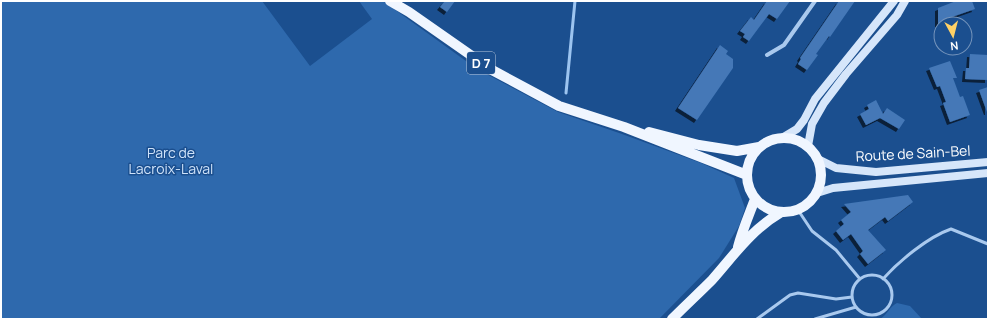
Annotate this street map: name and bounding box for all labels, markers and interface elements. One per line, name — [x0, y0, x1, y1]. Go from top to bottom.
north arrow — [933, 16, 973, 56]
text: N — [949, 38, 959, 54]
road number: D 7 — [467, 52, 495, 74]
street label: Route de Sain-Bel — [855, 141, 971, 165]
park label: Parc de Lacroix-Laval — [129, 143, 213, 178]

